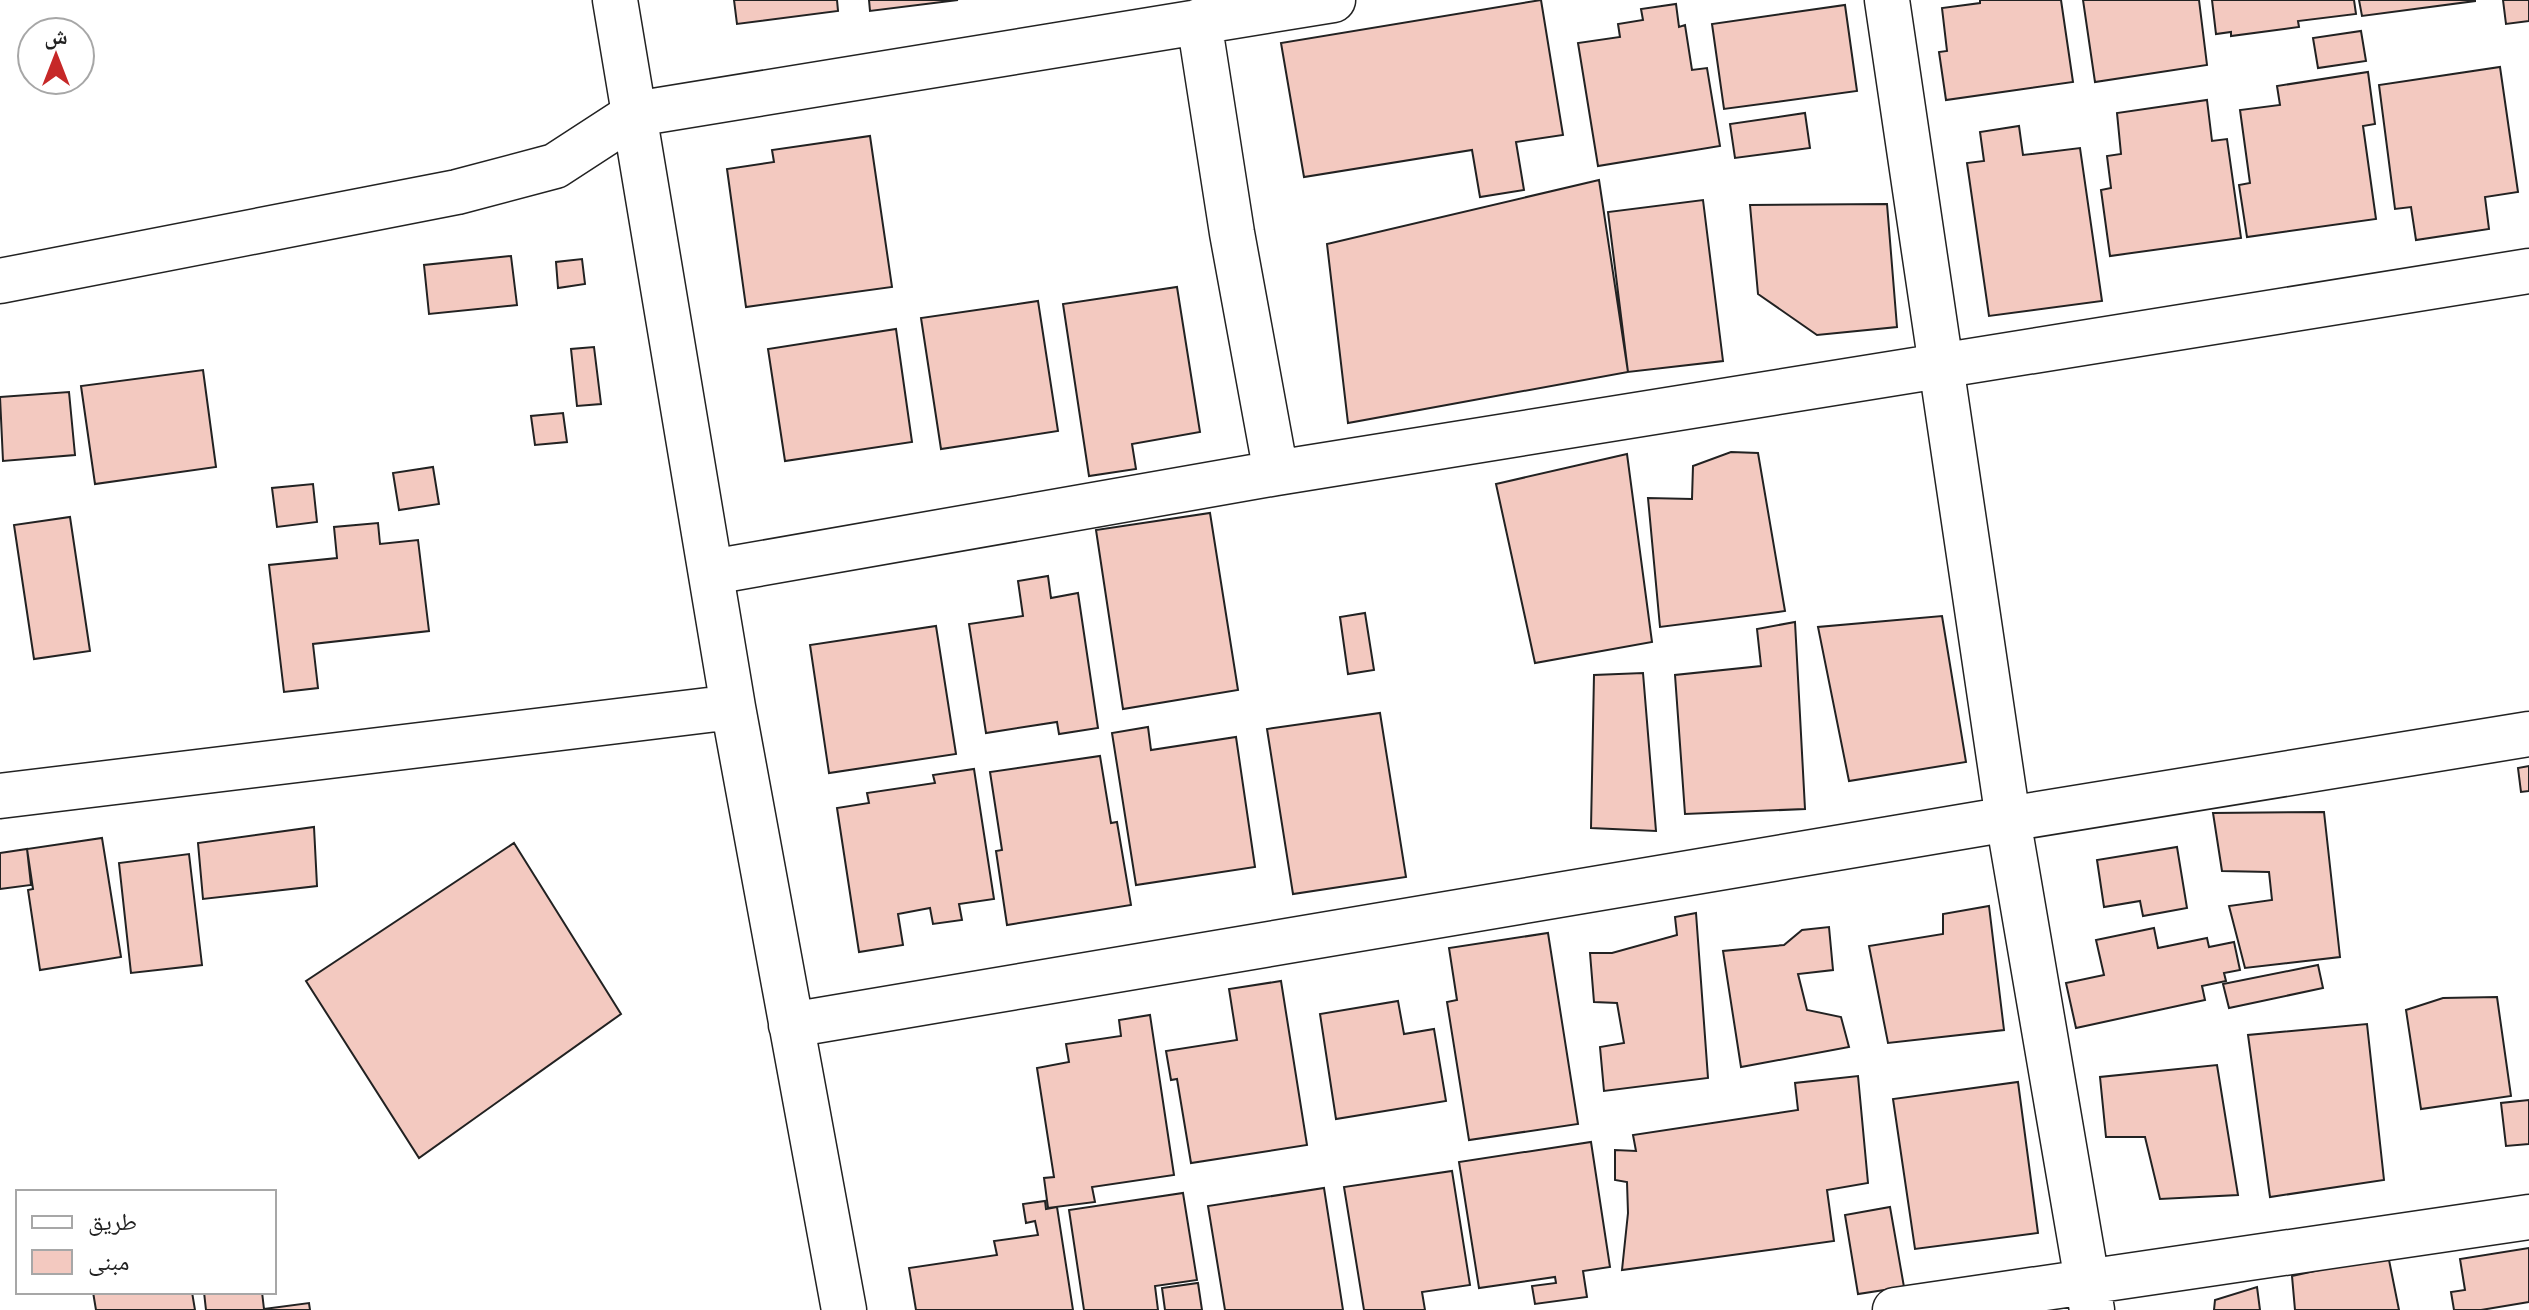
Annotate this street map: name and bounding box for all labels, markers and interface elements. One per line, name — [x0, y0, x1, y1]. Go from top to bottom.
north arrow — [16, 16, 96, 96]
text: ش — [44, 25, 68, 52]
legend — [16, 1190, 276, 1294]
text: طريق — [88, 1209, 137, 1239]
text: مبنى — [88, 1249, 129, 1279]

